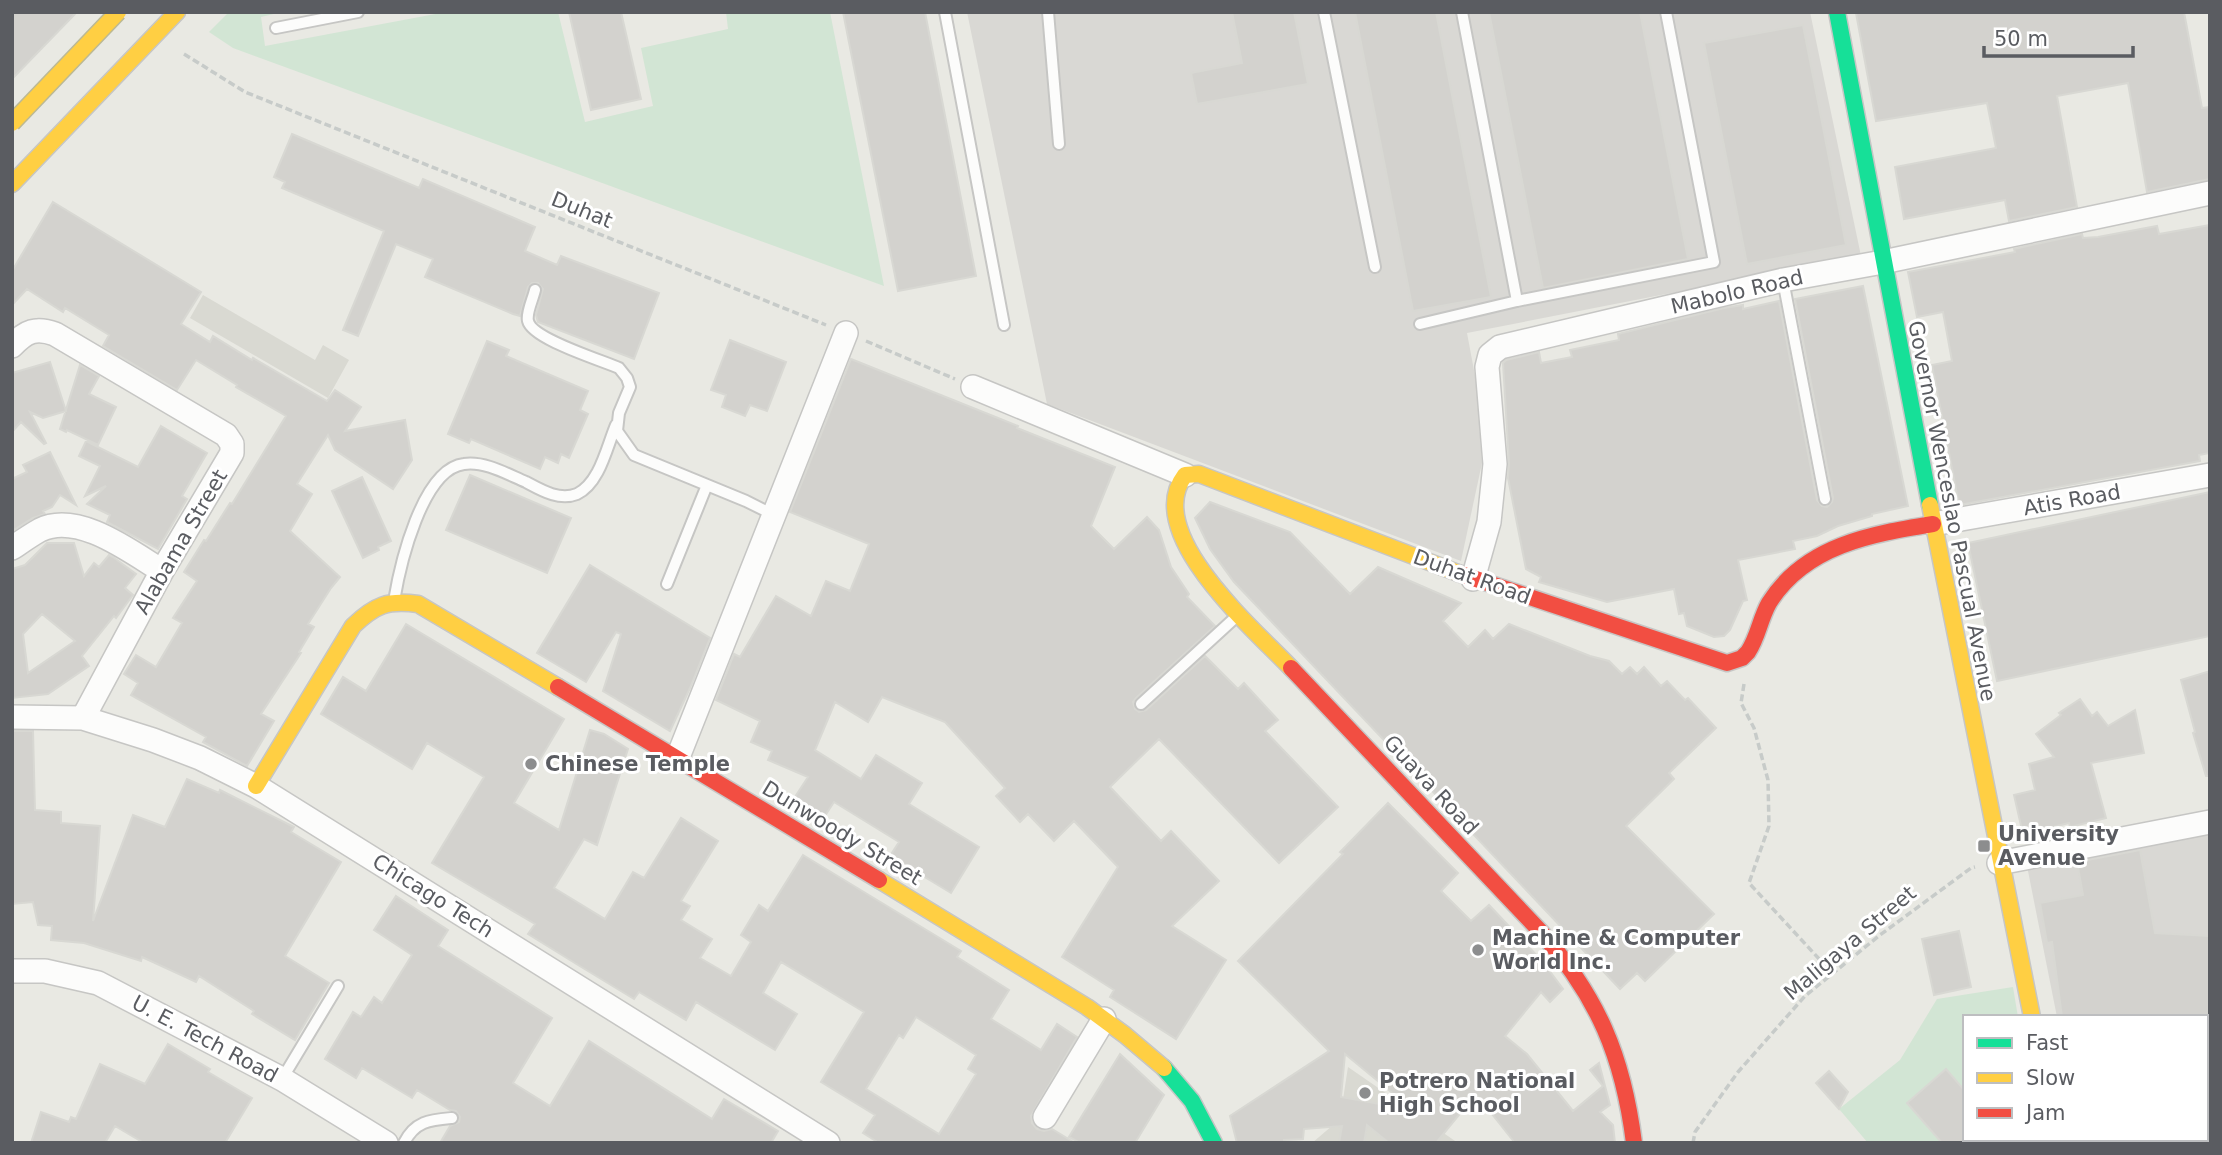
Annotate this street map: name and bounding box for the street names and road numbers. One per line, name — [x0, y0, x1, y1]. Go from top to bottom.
street label: Duhat — [548, 187, 616, 233]
street label: Mabolo Road — [1668, 265, 1806, 319]
street label: Governor Wenceslao Pascual Avenue — [1903, 319, 2001, 703]
street label: Alabama Street — [130, 465, 232, 619]
street label: Atis Road — [2021, 480, 2123, 520]
street label: Duhat Road — [1410, 545, 1534, 609]
street label: Guava Road — [1379, 730, 1483, 840]
street label: Dunwoody Street — [758, 776, 926, 890]
street label: Chicago Tech — [368, 849, 498, 943]
street label: Maligaya Street — [1779, 881, 1921, 1005]
street label: U. E. Tech Road — [128, 990, 282, 1088]

